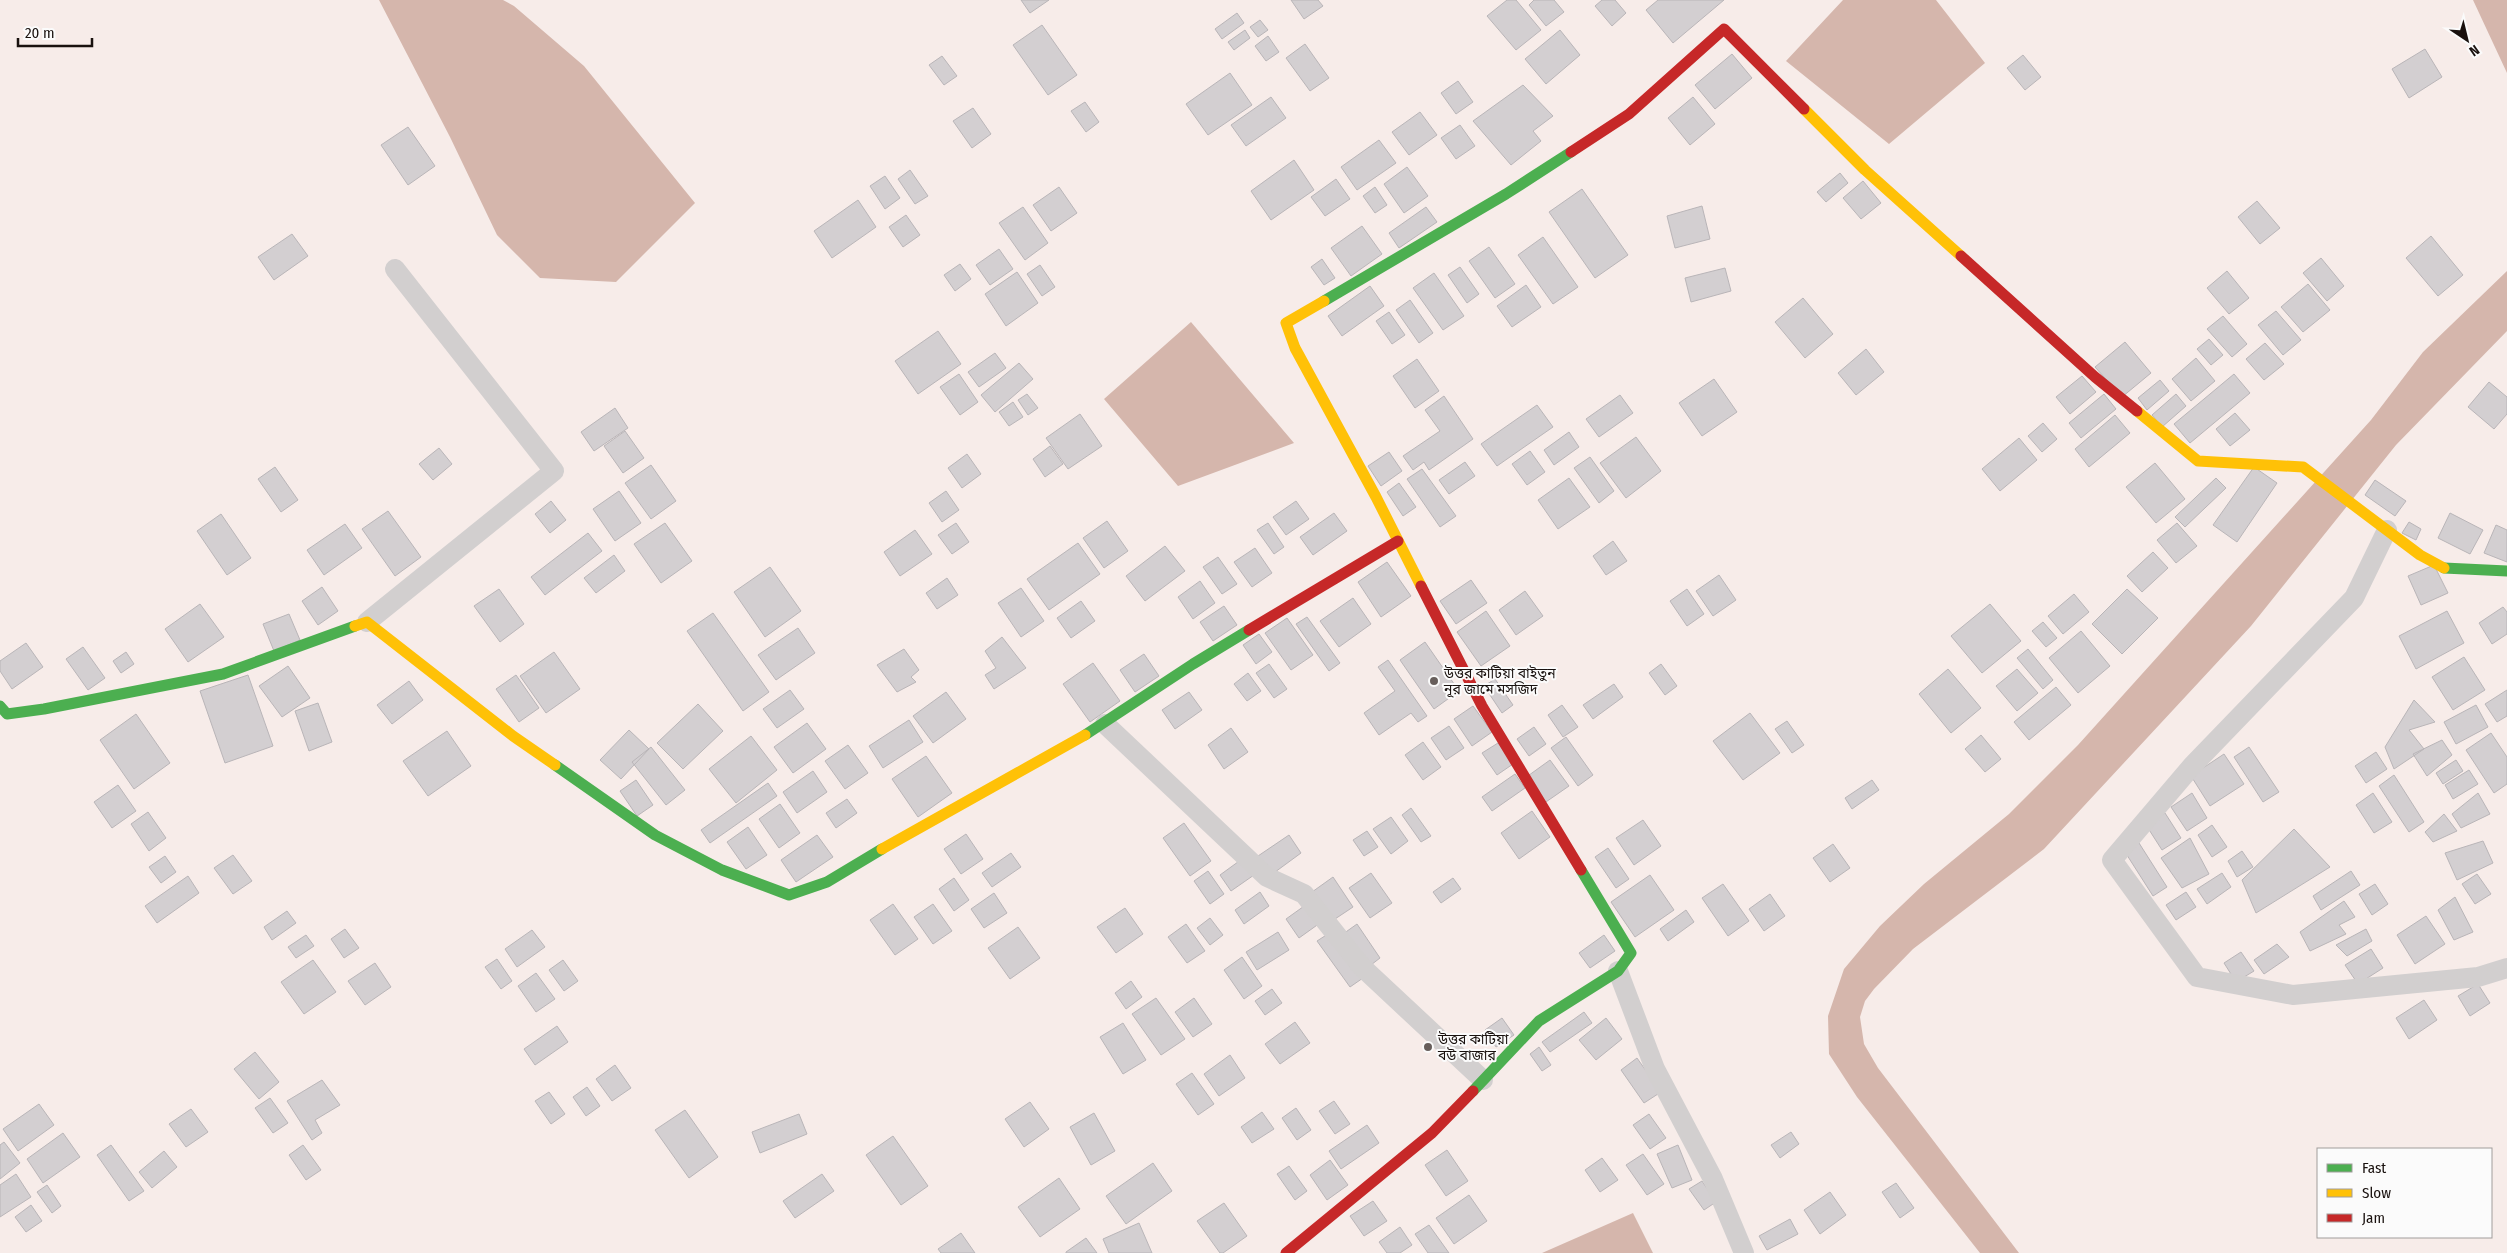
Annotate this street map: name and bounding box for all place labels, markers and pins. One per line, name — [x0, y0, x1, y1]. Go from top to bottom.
place label: উত্তর কাটিয়া বাইতুন নূর জামে মসজিদ — [1443, 665, 1556, 698]
marker: উত্তর কাটিয়া বাইতুন নূর জামে মসজিদ — [1428, 675, 1440, 687]
place label: উত্তর কাটিয়া বউ বাজার — [1437, 1031, 1509, 1064]
marker: উত্তর কাটিয়া বউ বাজার — [1422, 1041, 1434, 1053]

